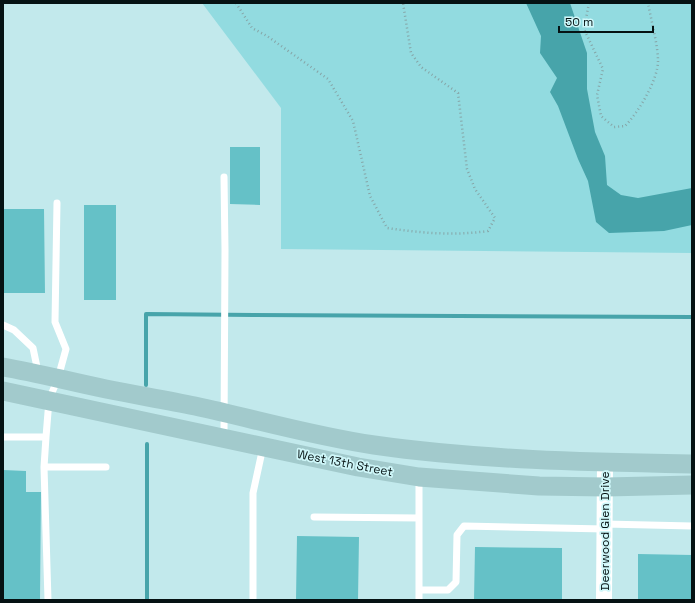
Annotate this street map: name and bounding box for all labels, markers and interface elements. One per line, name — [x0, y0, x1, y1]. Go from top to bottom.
scale bar — [559, 8, 653, 34]
text: 50 m — [565, 14, 593, 30]
street label: West 13th Street — [296, 446, 394, 480]
street label: Deerwood Glen Drive — [597, 472, 613, 590]

